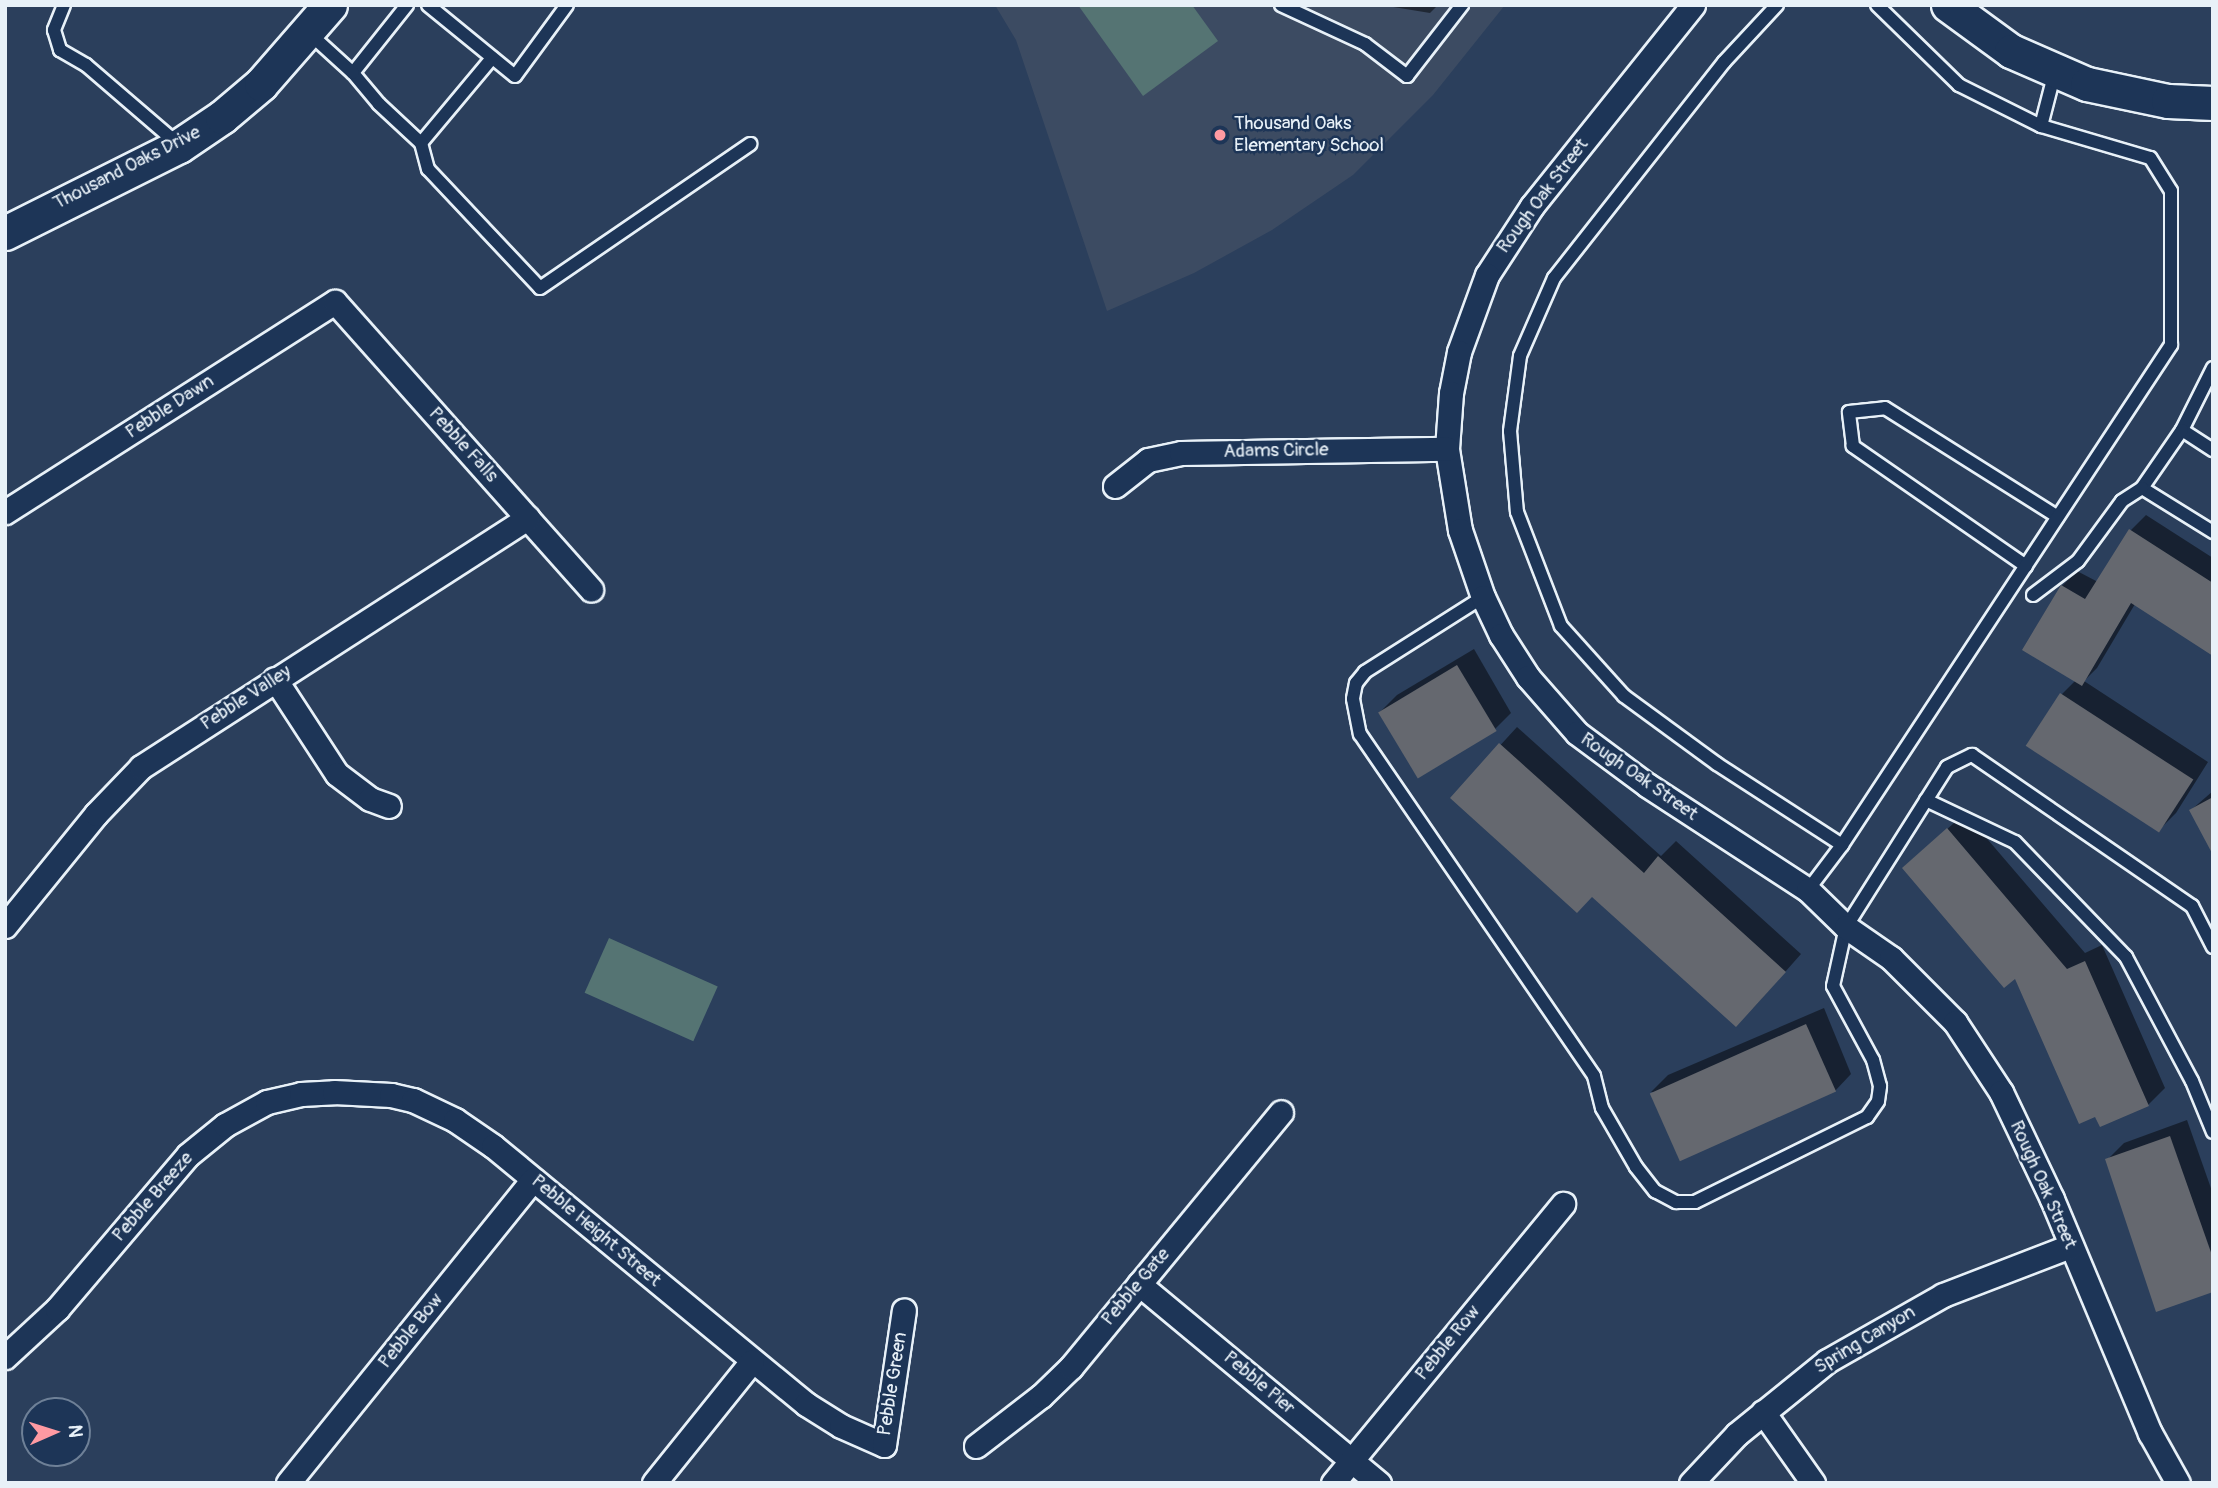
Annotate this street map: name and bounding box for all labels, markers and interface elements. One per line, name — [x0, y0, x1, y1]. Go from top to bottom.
place label: Thousand Oaks Elementary School — [1234, 113, 1384, 157]
street label: Thousand Oaks Drive — [50, 121, 204, 215]
marker: Thousand Oaks Elementary School — [1212, 127, 1228, 143]
street label: Rough Oak Street — [1492, 134, 1594, 258]
street label: Pebble Dawn — [122, 370, 218, 444]
street label: Pebble Falls — [423, 403, 503, 487]
street label: Adams Circle — [1223, 439, 1329, 463]
street label: Pebble Valley — [196, 660, 296, 736]
street label: Rough Oak Street — [1576, 728, 1702, 826]
street label: Rough Oak Street — [2005, 1117, 2081, 1253]
street label: Pebble Breeze — [108, 1147, 198, 1247]
street label: Pebble Height Street — [526, 1170, 666, 1292]
street label: Pebble Gate — [1097, 1244, 1175, 1330]
street label: Pebble Bow — [374, 1289, 448, 1373]
street label: Pebble Row — [1411, 1301, 1485, 1385]
street label: Spring Canyon — [1810, 1301, 1920, 1379]
street label: Pebble Green — [874, 1331, 912, 1437]
street label: Pebble Pier — [1219, 1346, 1299, 1420]
north arrow — [21, 1397, 91, 1467]
text: N — [63, 1424, 87, 1438]

